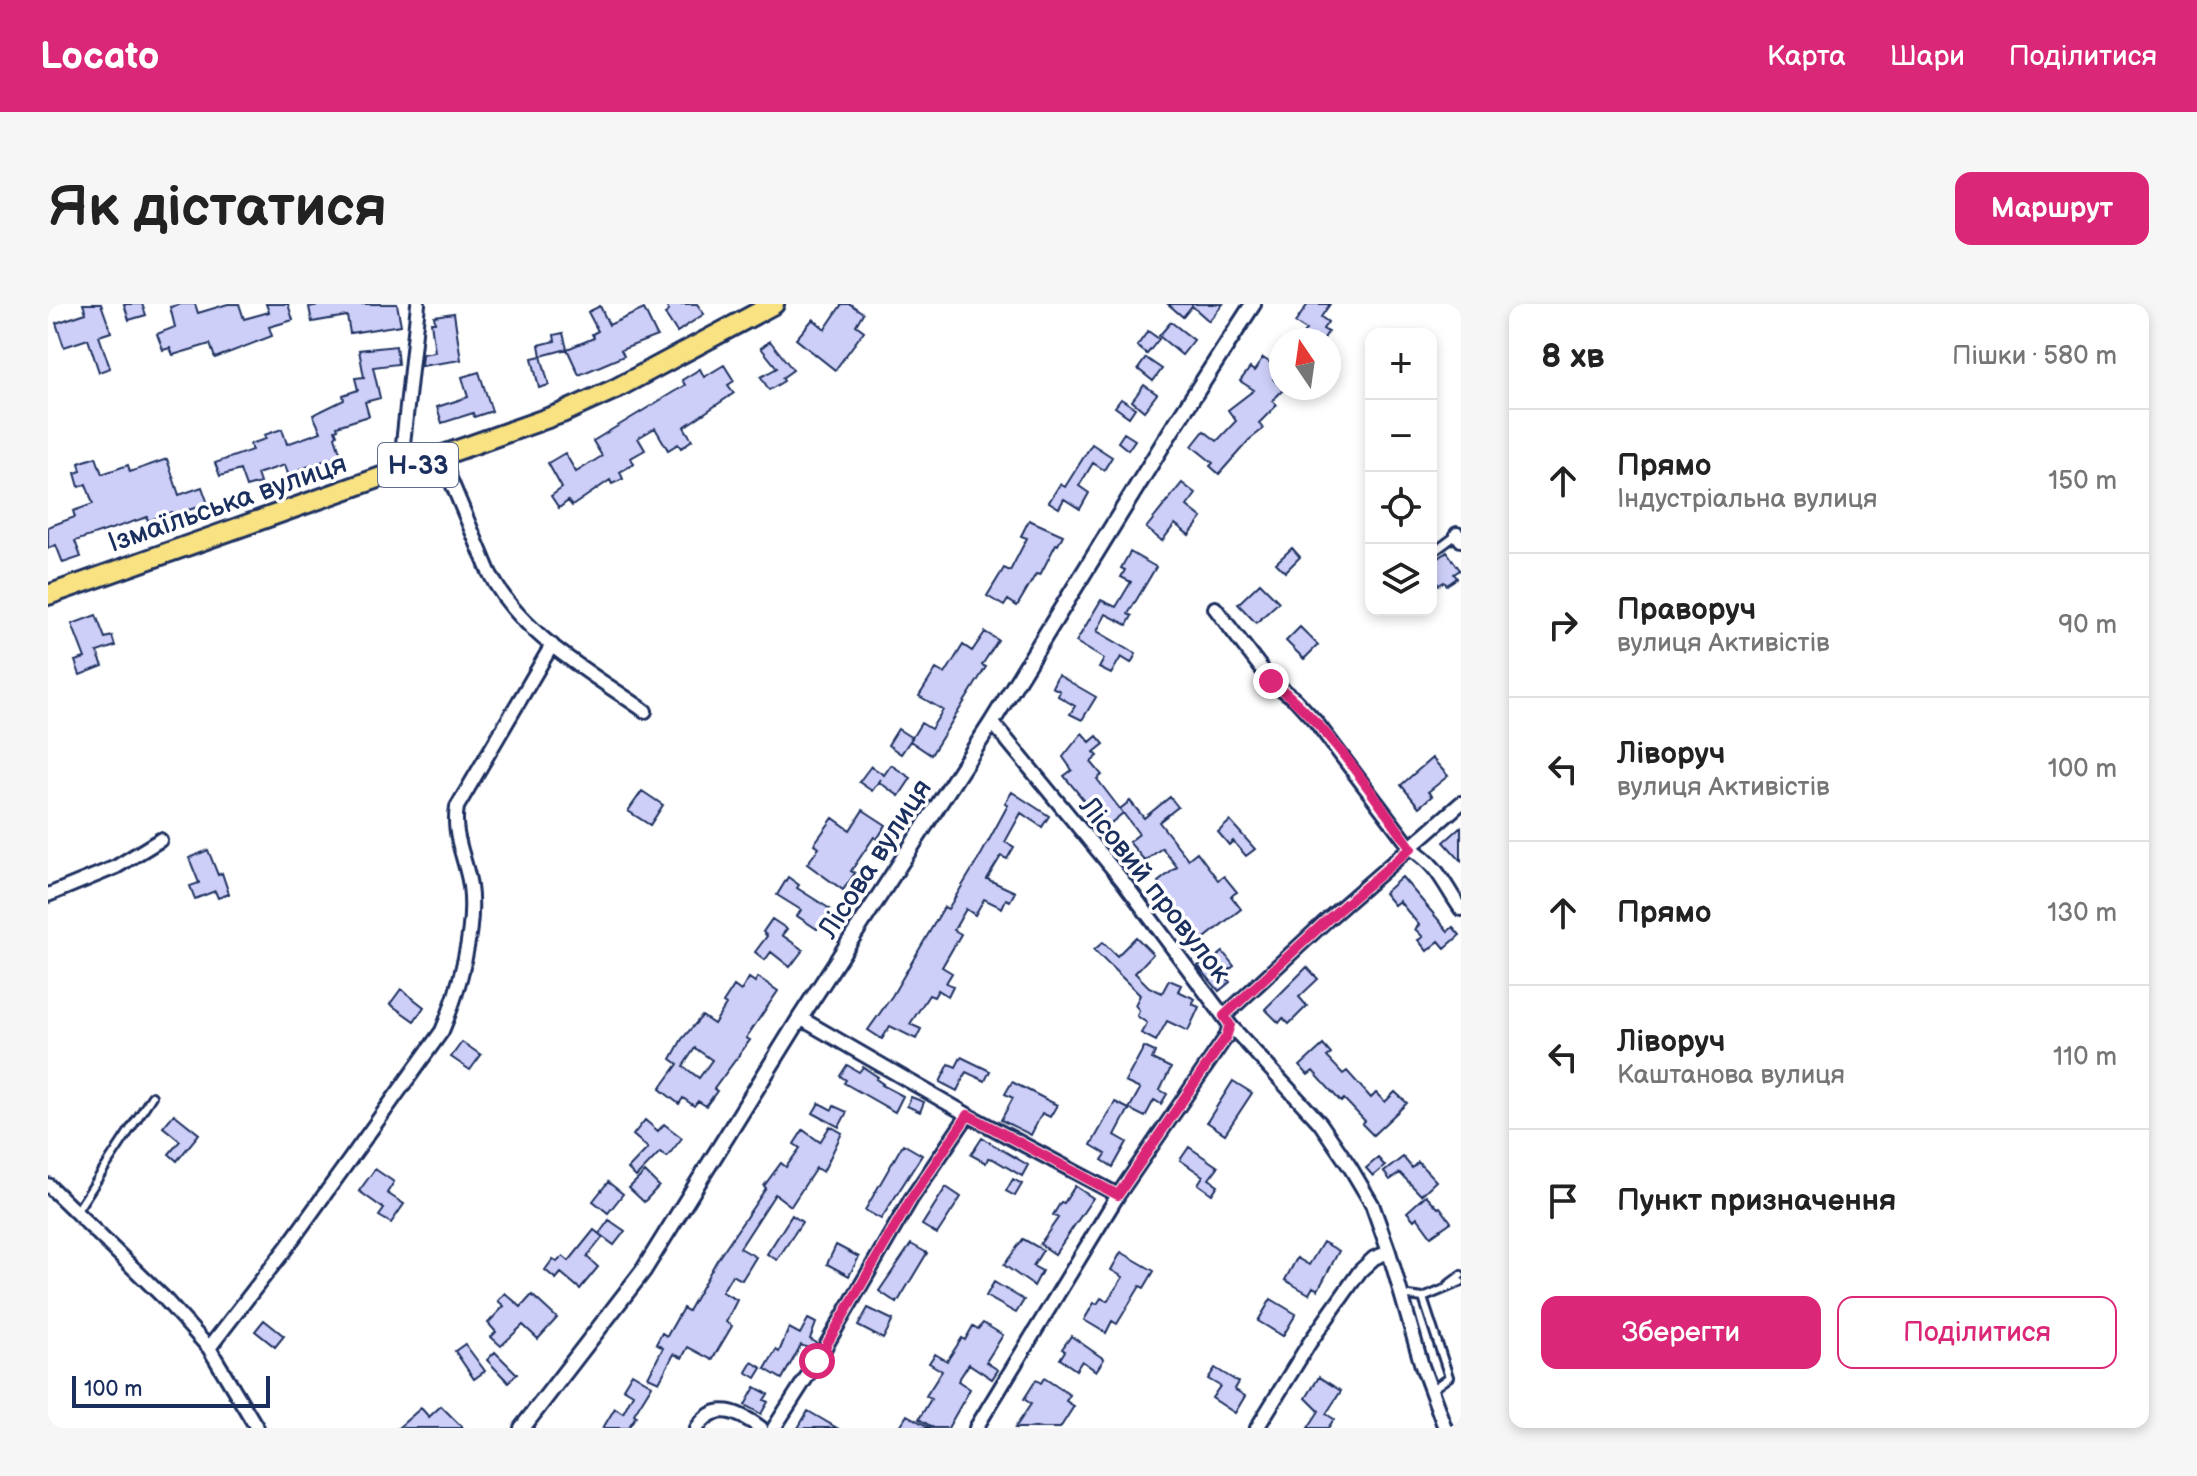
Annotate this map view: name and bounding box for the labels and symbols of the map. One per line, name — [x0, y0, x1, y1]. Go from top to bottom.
north arrow — [1269, 328, 1341, 400]
road number: Н-33 — [378, 443, 458, 487]
street label: Ізмаїльська вулиця — [104, 447, 351, 560]
route end — [1253, 663, 1289, 699]
street label: Лісова вулиця — [811, 773, 939, 945]
street label: Лісовий провулок — [1071, 790, 1238, 989]
route start — [799, 1343, 835, 1379]
scale bar — [72, 1372, 270, 1408]

